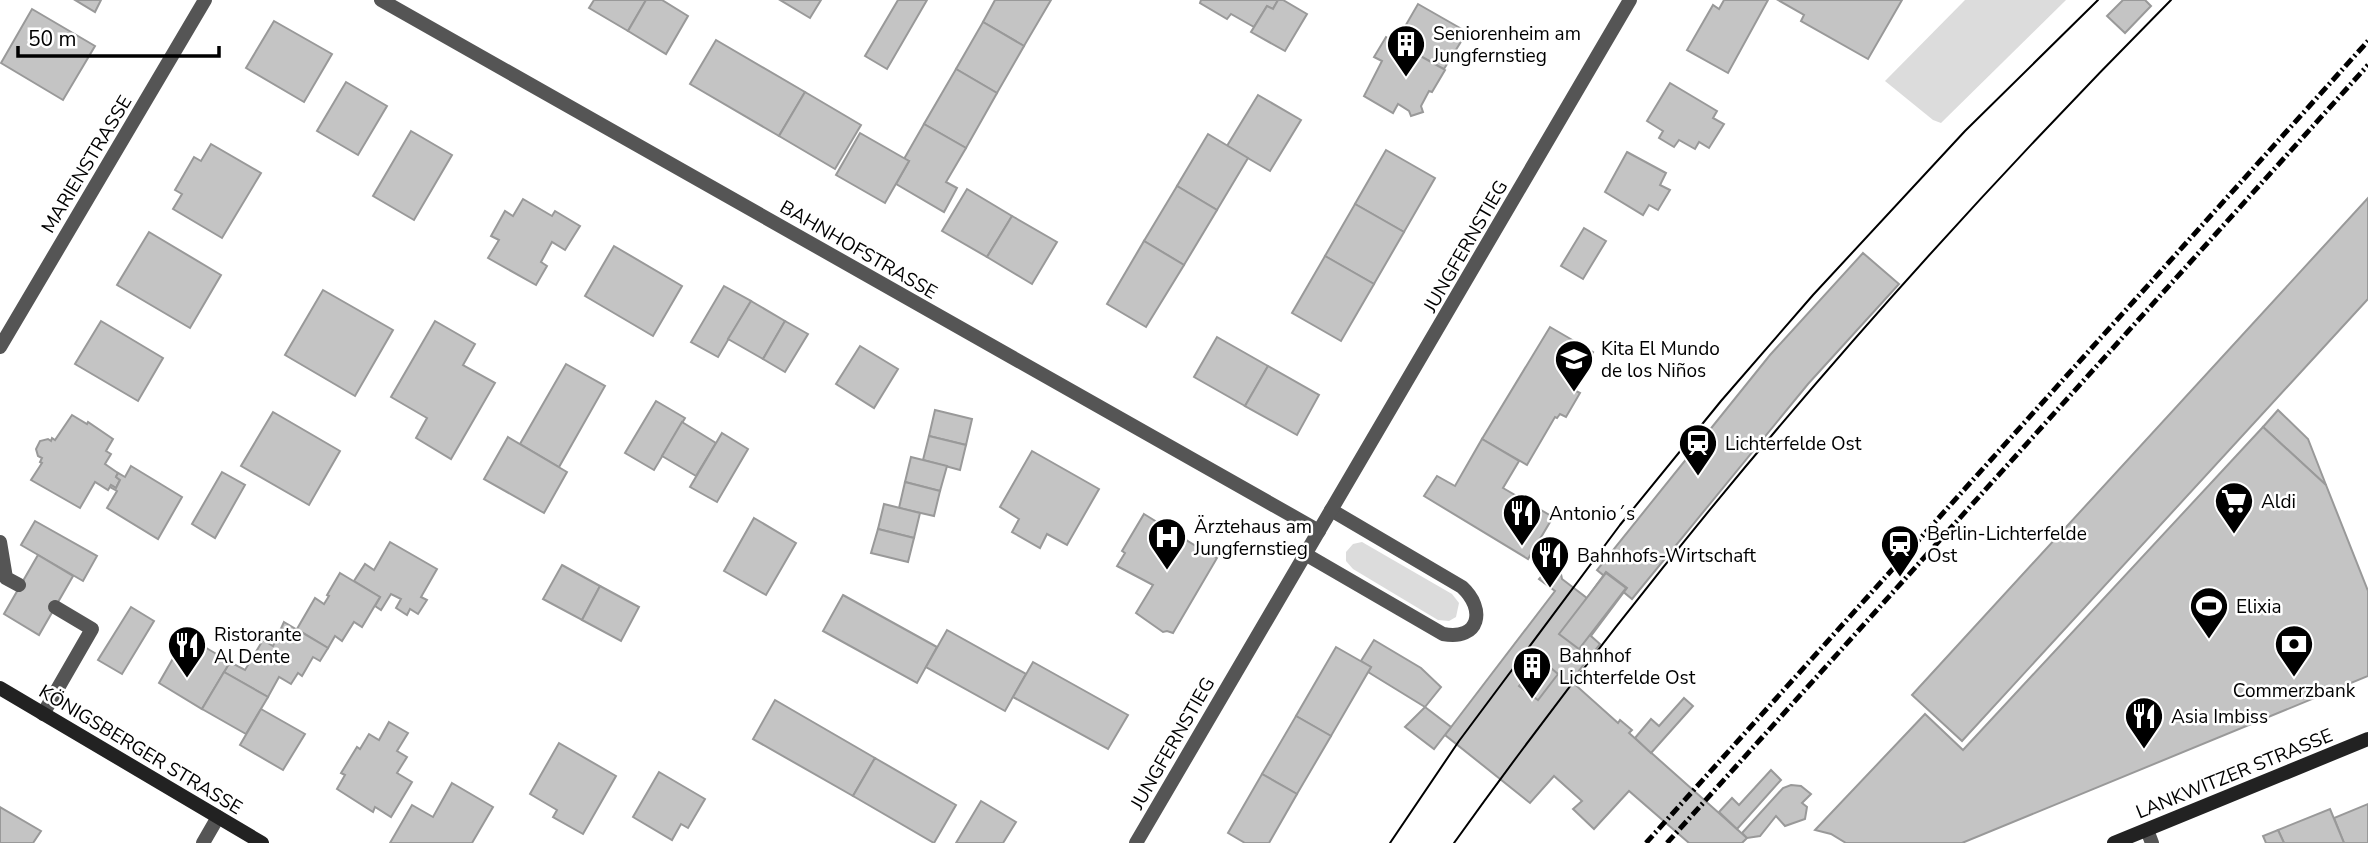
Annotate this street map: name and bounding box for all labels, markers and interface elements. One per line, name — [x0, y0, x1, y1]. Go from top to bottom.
scale bar — [18, 14, 219, 58]
place label: Seniorenheim am Jungfernstieg — [1432, 21, 1581, 69]
building icon: Seniorenheim am Jungfernstieg — [1385, 23, 1427, 78]
text: 50 m — [28, 25, 77, 53]
street label: MARIENSTRASSE — [35, 91, 138, 238]
street label: JUNGFERNSTIEG — [1417, 176, 1514, 318]
street label: BAHNHOFSTRASSE — [775, 194, 942, 306]
place label: Kita El Mundo de los Niños — [1601, 336, 1720, 384]
school or university icon: Kita El Mundo de los Niños — [1553, 338, 1595, 393]
station icon: Lichterfelde Ost — [1677, 422, 1719, 477]
place label: Lichterfelde Ost — [1725, 431, 1862, 457]
supermarket icon: Aldi — [2213, 480, 2255, 535]
place label: Aldi — [2261, 489, 2296, 515]
restaurant icon: Antonio´s — [1501, 492, 1543, 547]
place label: Antonio´s — [1549, 501, 1635, 527]
place label: Ärztehaus am Jungfernstieg — [1193, 514, 1312, 562]
hospital icon: Ärztehaus am Jungfernstieg — [1146, 516, 1188, 571]
place label: Berlin-Lichterfelde Ost — [1927, 521, 2087, 569]
station icon: Berlin-Lichterfelde Ost — [1879, 523, 1921, 578]
restaurant icon: Bahnhofs-Wirtschaft — [1529, 534, 1571, 589]
place label: Bahnhofs-Wirtschaft — [1577, 543, 1756, 569]
sports icon: Elixia — [2188, 585, 2230, 640]
place label: Elixia — [2236, 594, 2282, 620]
place label: Ristorante Al Dente — [214, 622, 302, 670]
bank icon: Commerzbank — [2273, 623, 2315, 678]
restaurant icon: Ristorante Al Dente — [166, 624, 208, 679]
place label: Bahnhof Lichterfelde Ost — [1559, 643, 1696, 691]
building icon: Bahnhof Lichterfelde Ost — [1511, 645, 1553, 700]
street label: JUNGFERNSTIEG — [1124, 673, 1221, 815]
place label: Commerzbank — [2233, 678, 2356, 704]
street label: KÖNIGSBERGER STRASSE — [34, 679, 247, 821]
restaurant icon: Asia Imbiss — [2123, 695, 2165, 750]
place label: Asia Imbiss — [2171, 704, 2268, 730]
street label: LANKWITZER STRASSE — [2132, 723, 2337, 825]

